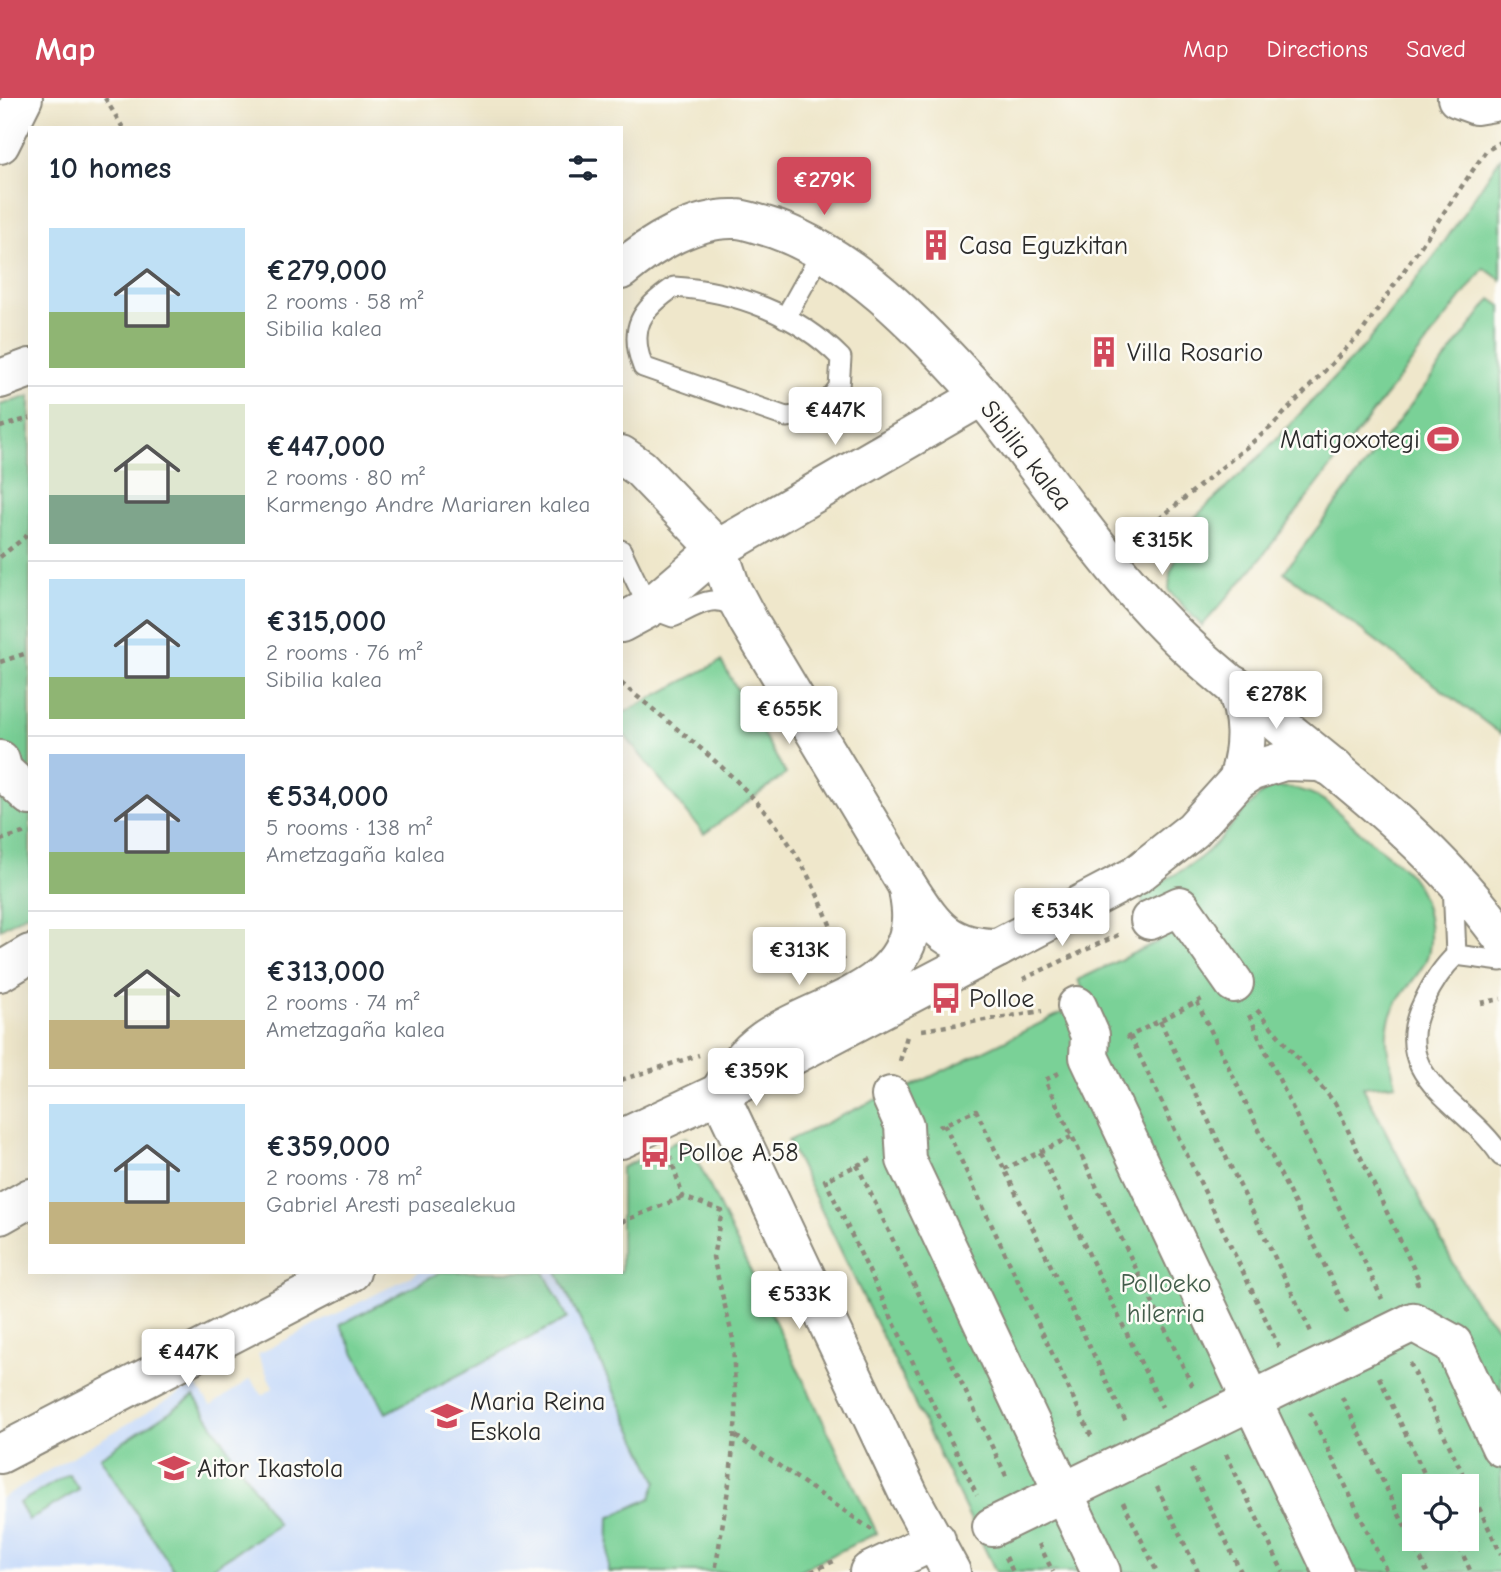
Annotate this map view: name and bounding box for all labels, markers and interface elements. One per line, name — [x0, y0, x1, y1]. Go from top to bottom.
text: Map — [35, 30, 96, 68]
text: Map — [1183, 35, 1229, 63]
text: Directions — [1267, 35, 1368, 63]
text: Saved — [1406, 35, 1466, 63]
icon: filters — [564, 149, 602, 187]
text: 10 homes — [49, 151, 171, 186]
pin: €279K — [775, 158, 873, 217]
text: €279K — [793, 166, 855, 193]
building icon: Casa Eguzkitan — [919, 228, 953, 262]
place label: Casa Eguzkitan — [959, 231, 1128, 261]
text: €279,000 — [266, 253, 387, 288]
icon: home — [105, 256, 189, 340]
text: 2 rooms · 58 m² — [266, 288, 424, 315]
text: Sibilia kalea — [266, 315, 382, 342]
building icon: Villa Rosario — [1087, 335, 1121, 369]
place label: Villa Rosario — [1127, 338, 1263, 368]
pin: €447K — [786, 388, 884, 447]
street label: Sibilia kalea — [974, 395, 1078, 517]
text: €447K — [805, 396, 865, 423]
sports icon: Matigoxotegi — [1426, 422, 1460, 456]
place label: Matigoxotegi — [1280, 425, 1420, 455]
text: €447,000 — [266, 429, 386, 464]
icon: home — [105, 432, 189, 516]
text: 2 rooms · 80 m² — [266, 464, 425, 491]
text: Karmengo Andre Mariaren kalea — [266, 491, 590, 518]
pin: €315K — [1113, 518, 1211, 577]
text: €315K — [1131, 526, 1193, 553]
text: €315,000 — [266, 604, 386, 639]
icon: home — [105, 607, 189, 691]
text: 2 rooms · 76 m² — [266, 639, 422, 666]
text: Sibilia kalea — [266, 666, 382, 693]
pin: €278K — [1227, 672, 1325, 731]
text: €278K — [1245, 680, 1307, 707]
pin: €655K — [740, 686, 838, 746]
text: €655K — [756, 695, 822, 722]
text: €534,000 — [266, 779, 389, 814]
icon: home — [105, 782, 189, 866]
text: 5 rooms · 138 m² — [266, 814, 432, 841]
text: Ametzagaña kalea — [266, 841, 445, 868]
pin: €534K — [1013, 888, 1111, 948]
text: €534K — [1030, 897, 1094, 924]
pin: €313K — [750, 928, 848, 987]
text: €313K — [769, 936, 829, 963]
text: €313,000 — [266, 954, 385, 989]
icon: home — [105, 957, 189, 1041]
bus stop icon: Polloe — [929, 981, 963, 1015]
place label: Polloe — [969, 984, 1034, 1014]
text: 2 rooms · 74 m² — [266, 989, 419, 1016]
text: Ametzagaña kalea — [266, 1016, 445, 1043]
pin: €359K — [707, 1048, 805, 1108]
text: €359K — [724, 1057, 788, 1084]
text: €359,000 — [266, 1129, 390, 1164]
icon: home — [105, 1132, 189, 1216]
bus stop icon: Polloe A.58 — [638, 1135, 672, 1169]
place label: Polloe A.58 — [678, 1138, 799, 1168]
text: 2 rooms · 78 m² — [266, 1164, 422, 1191]
text: Gabriel Aresti pasealekua — [266, 1191, 516, 1218]
park label: Polloeko hilerria — [1120, 1269, 1212, 1329]
pin: €533K — [750, 1272, 848, 1331]
text: €533K — [767, 1280, 831, 1307]
pin: €447K — [139, 1330, 237, 1389]
text: €447K — [158, 1338, 218, 1365]
place label: Maria Reina Eskola — [470, 1387, 605, 1447]
school or university icon: Maria Reina Eskola — [430, 1399, 464, 1433]
school or university icon: Aitor Ikastola — [157, 1451, 191, 1485]
place label: Aitor Ikastola — [197, 1454, 343, 1484]
map controls — [1402, 1474, 1479, 1551]
button: locate — [1402, 1474, 1479, 1551]

